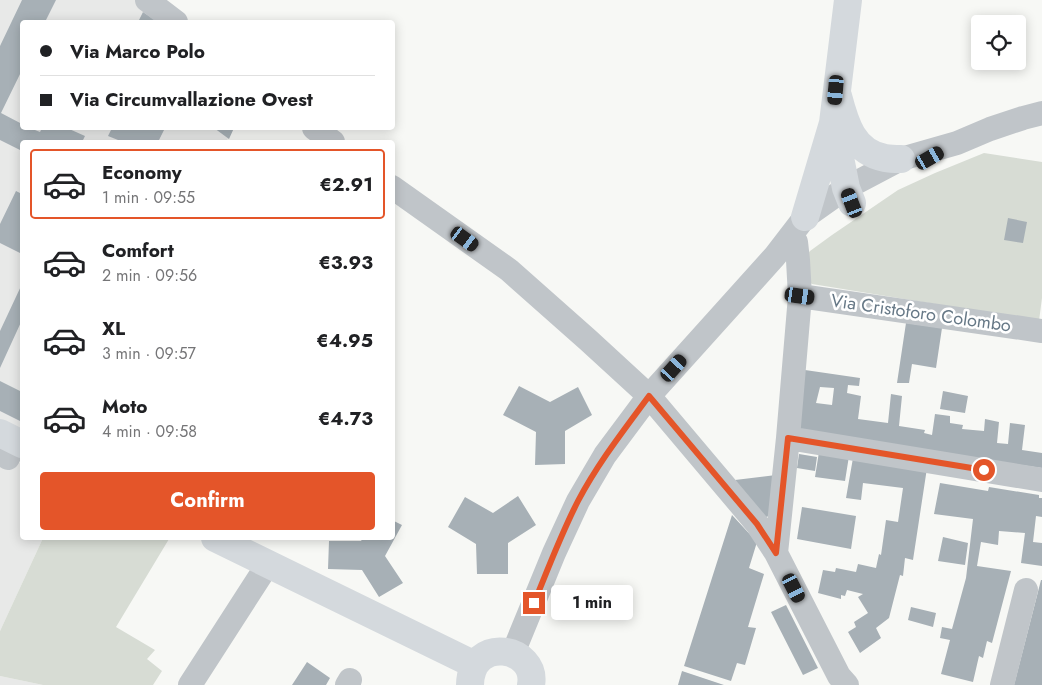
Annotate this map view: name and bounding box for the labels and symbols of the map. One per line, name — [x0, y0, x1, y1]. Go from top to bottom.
car — [827, 74, 844, 106]
car — [913, 144, 946, 172]
car — [839, 186, 864, 220]
car — [448, 224, 481, 254]
car — [784, 286, 815, 306]
street label: Via Cristoforo Colombo — [829, 287, 1013, 339]
car — [658, 352, 689, 384]
route start — [973, 459, 995, 481]
car — [780, 571, 807, 605]
callout: 1 min — [552, 586, 634, 620]
route end — [523, 592, 545, 614]

